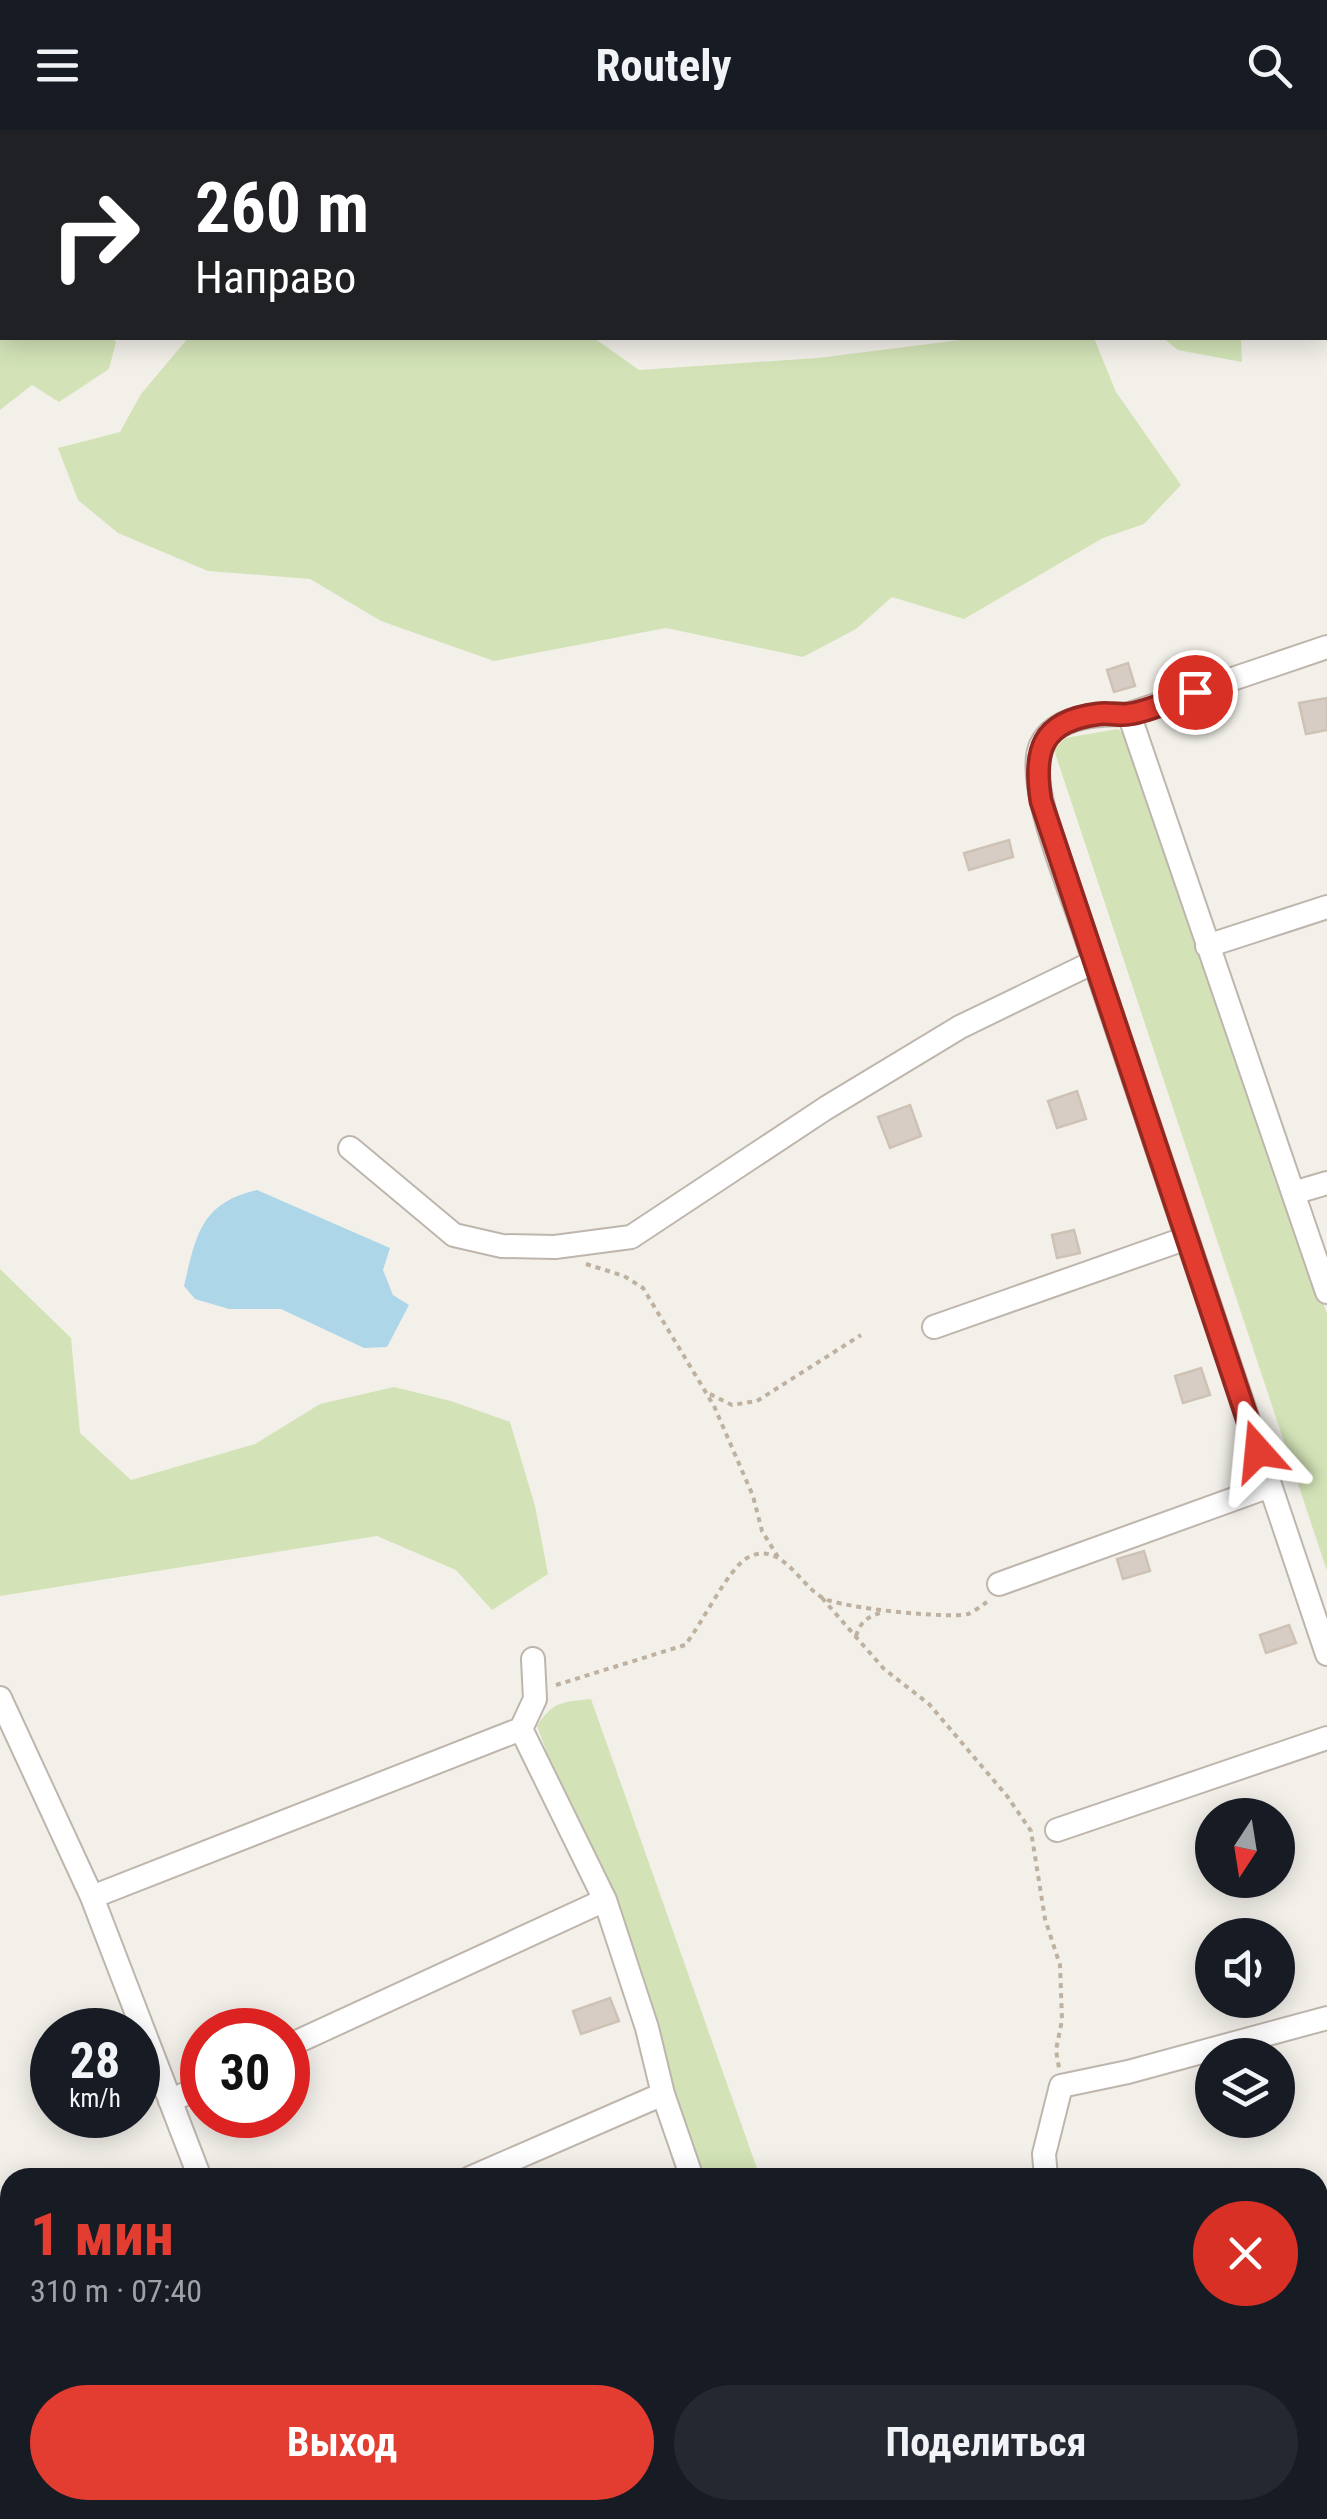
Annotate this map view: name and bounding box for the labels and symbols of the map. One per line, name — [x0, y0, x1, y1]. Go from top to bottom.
pin — [1153, 650, 1238, 735]
position arrow — [1206, 1399, 1310, 1503]
north arrow — [1195, 1798, 1295, 1898]
speed limit sign: 30 — [180, 2008, 310, 2138]

